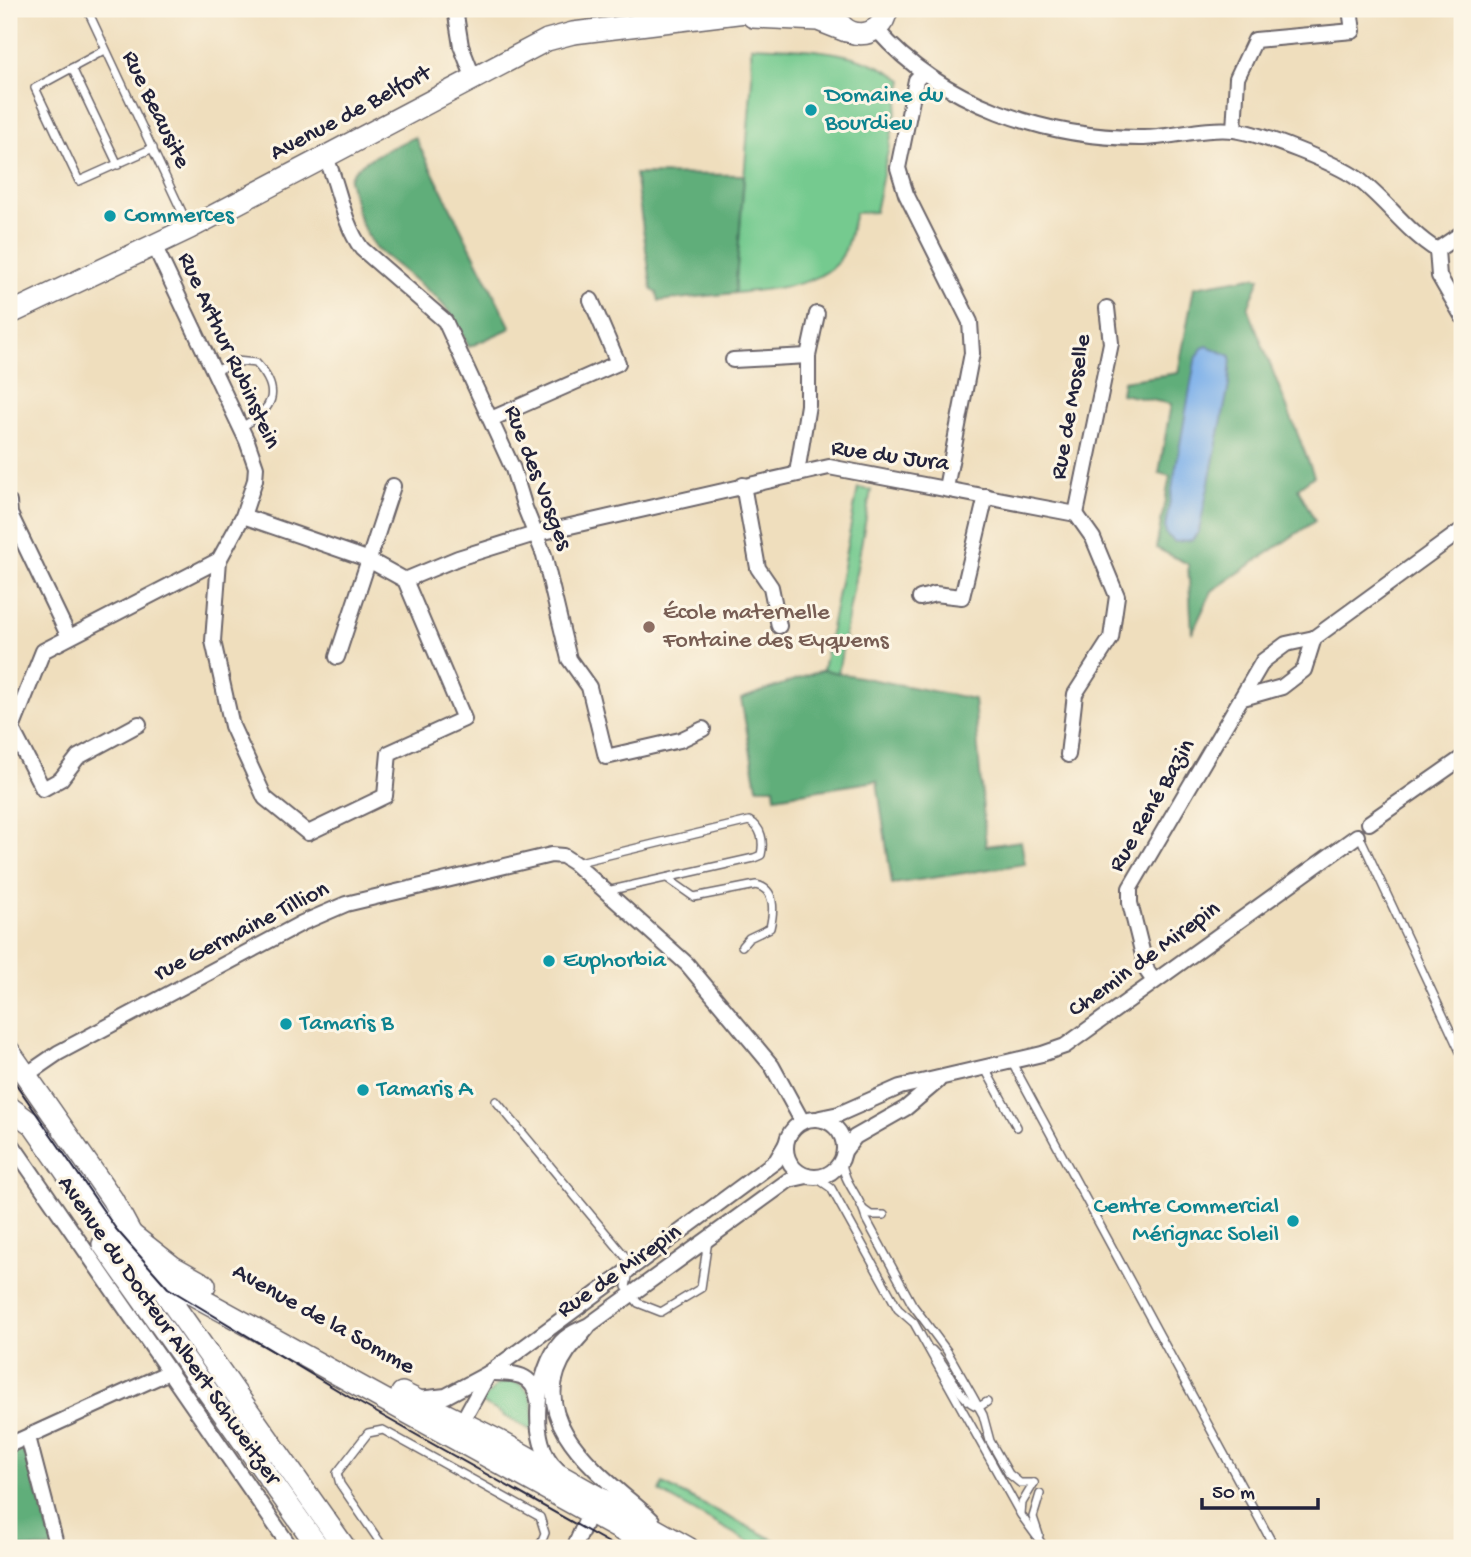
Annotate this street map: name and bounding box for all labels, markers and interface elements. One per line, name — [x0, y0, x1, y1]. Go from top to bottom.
street label: Rue Beausite — [114, 46, 196, 174]
street label: Avenue de Belfort — [266, 58, 438, 169]
place label: Domaine du Bourdieu — [823, 82, 943, 139]
marker: Domaine du Bourdieu — [803, 102, 819, 118]
place label: Commerces — [124, 202, 235, 231]
marker: Commerces — [102, 208, 118, 224]
street label: Rue Arthur Rubinstein — [170, 248, 286, 454]
street label: Rue de Moselle — [1045, 331, 1099, 482]
street label: Rue des Vosges — [496, 402, 578, 555]
street label: Rue du Jura — [829, 434, 951, 480]
place label: École maternelle Fontaine des Eyquems — [662, 599, 890, 656]
marker: École maternelle Fontaine des Eyquems — [641, 619, 657, 635]
street label: Rue René Bazin — [1103, 734, 1203, 878]
street label: rue Germaine Tillion — [149, 875, 335, 989]
street label: Chemin de Mirepin — [1063, 895, 1227, 1025]
place label: Euphorbia — [563, 947, 667, 976]
marker: Euphorbia — [541, 953, 557, 969]
place label: Tamaris B — [298, 1010, 394, 1039]
marker: Tamaris B — [278, 1016, 294, 1032]
place label: Tamaris A — [375, 1076, 474, 1105]
marker: Tamaris A — [355, 1082, 371, 1098]
street label: Avenue du Docteur Albert Schweitzer — [50, 1171, 288, 1493]
place label: Centre Commercial Mérignac Soleil — [1093, 1193, 1279, 1250]
marker: Centre Commercial Mérignac Soleil — [1285, 1213, 1301, 1229]
street label: Rue de Mirepin — [552, 1218, 688, 1326]
street label: Avenue de la Somme — [227, 1258, 420, 1383]
scale bar — [1202, 1466, 1317, 1510]
text: 50 m — [1212, 1482, 1255, 1507]

